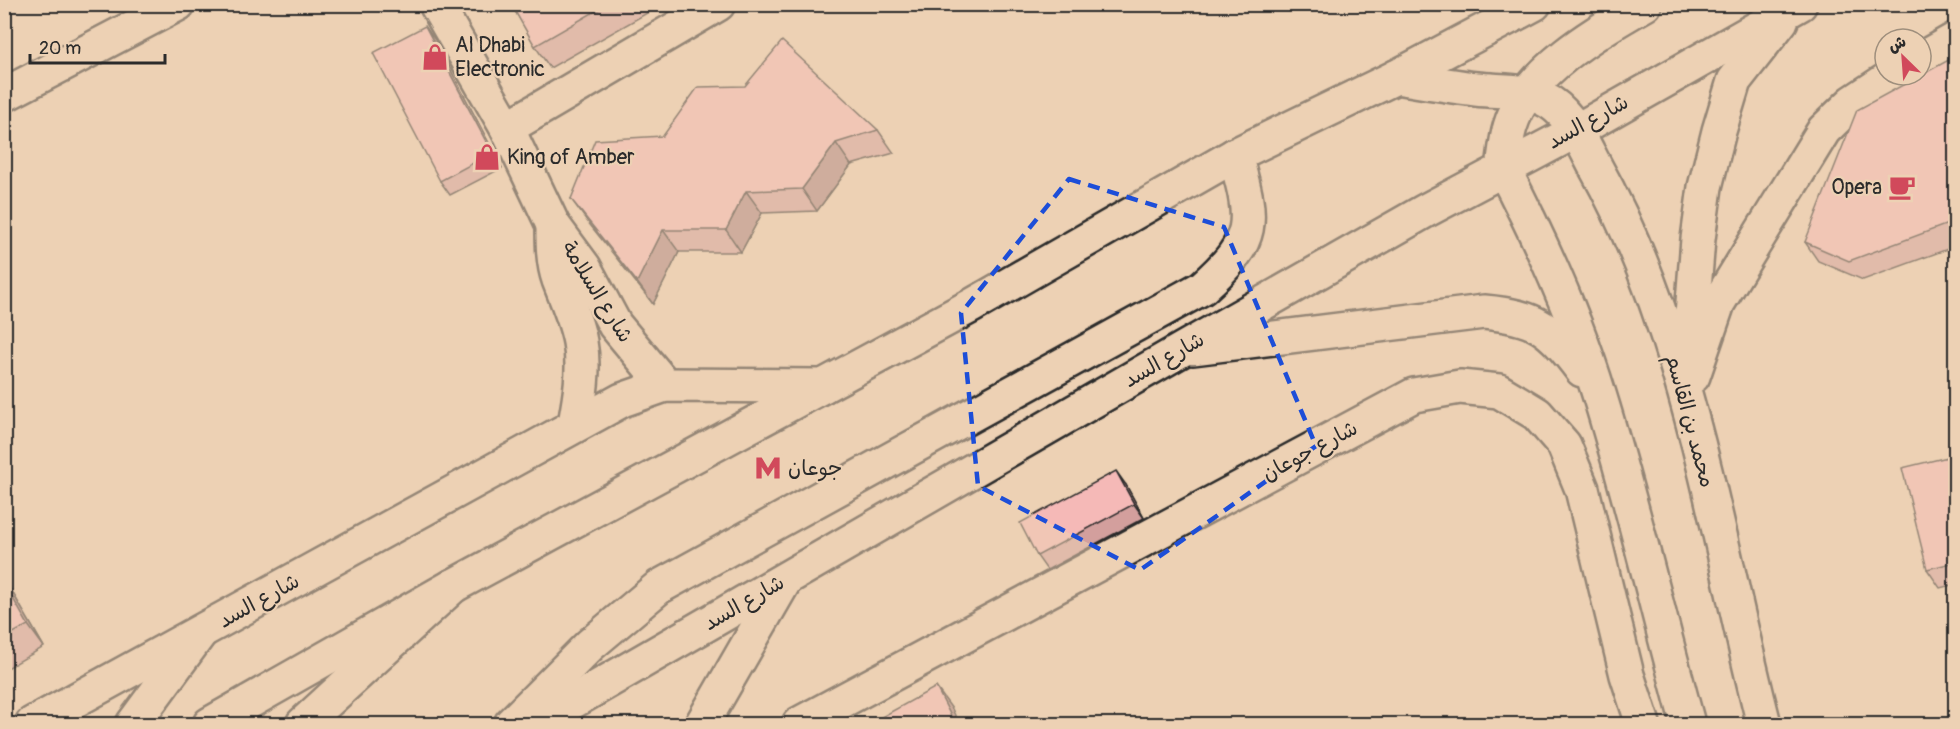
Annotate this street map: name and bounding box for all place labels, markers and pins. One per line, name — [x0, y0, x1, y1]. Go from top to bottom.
place label: Al Dhabi Electronic — [455, 32, 545, 83]
shop icon: Al Dhabi Electronic — [420, 42, 450, 72]
shop icon: King of Amber — [472, 142, 502, 172]
place label: King of Amber — [507, 144, 635, 171]
cafe icon: Opera — [1887, 172, 1917, 202]
place label: Opera — [1831, 174, 1882, 201]
metro station icon: جوعان — [753, 453, 783, 483]
place label: جوعان — [788, 455, 842, 482]

